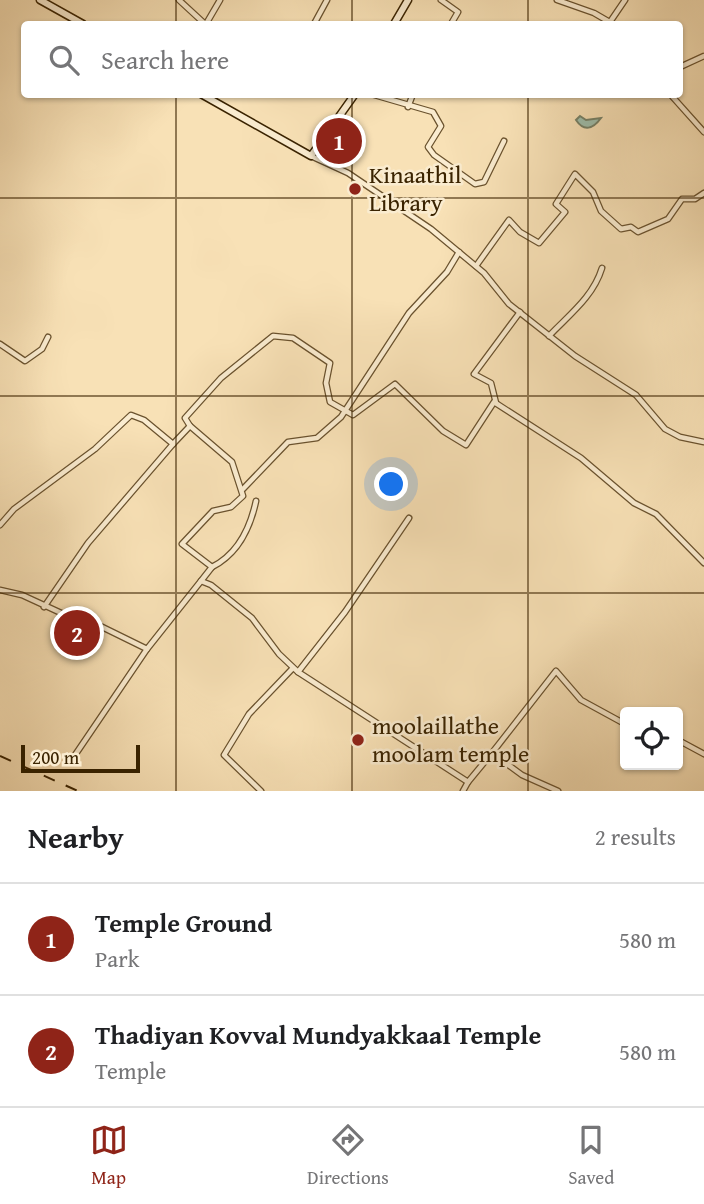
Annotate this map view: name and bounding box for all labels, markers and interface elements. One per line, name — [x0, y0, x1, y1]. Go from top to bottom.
search box — [21, 21, 683, 98]
text: Search here — [101, 40, 229, 79]
icon: search — [45, 41, 83, 79]
pin: 1 — [316, 115, 362, 167]
place label: Kinaathil Library — [369, 157, 462, 220]
marker: Kinaathil Library — [347, 181, 363, 197]
your location — [374, 467, 408, 501]
pin: 2 — [54, 607, 100, 659]
map controls — [620, 707, 683, 770]
button: locate — [620, 707, 683, 770]
place label: moolaillathe moolam temple — [372, 708, 529, 771]
marker: moolaillathe moolam temple — [350, 732, 366, 748]
scale bar — [21, 742, 140, 774]
text: 200 m — [32, 743, 79, 771]
text: Nearby — [28, 815, 124, 859]
text: 2 results — [595, 820, 676, 853]
text: Temple Ground — [95, 903, 272, 942]
text: 1 — [45, 923, 57, 956]
text: 580 m — [619, 923, 676, 956]
text: Park — [95, 942, 139, 975]
text: Thadiyan Kovval Mundyakkaal Temple — [95, 1015, 541, 1054]
text: 2 — [45, 1035, 57, 1068]
text: 580 m — [619, 1035, 676, 1068]
text: Temple — [95, 1054, 166, 1087]
tab: Map — [90, 1121, 128, 1191]
tab: Directions — [307, 1121, 389, 1191]
tab: Saved — [568, 1121, 614, 1191]

